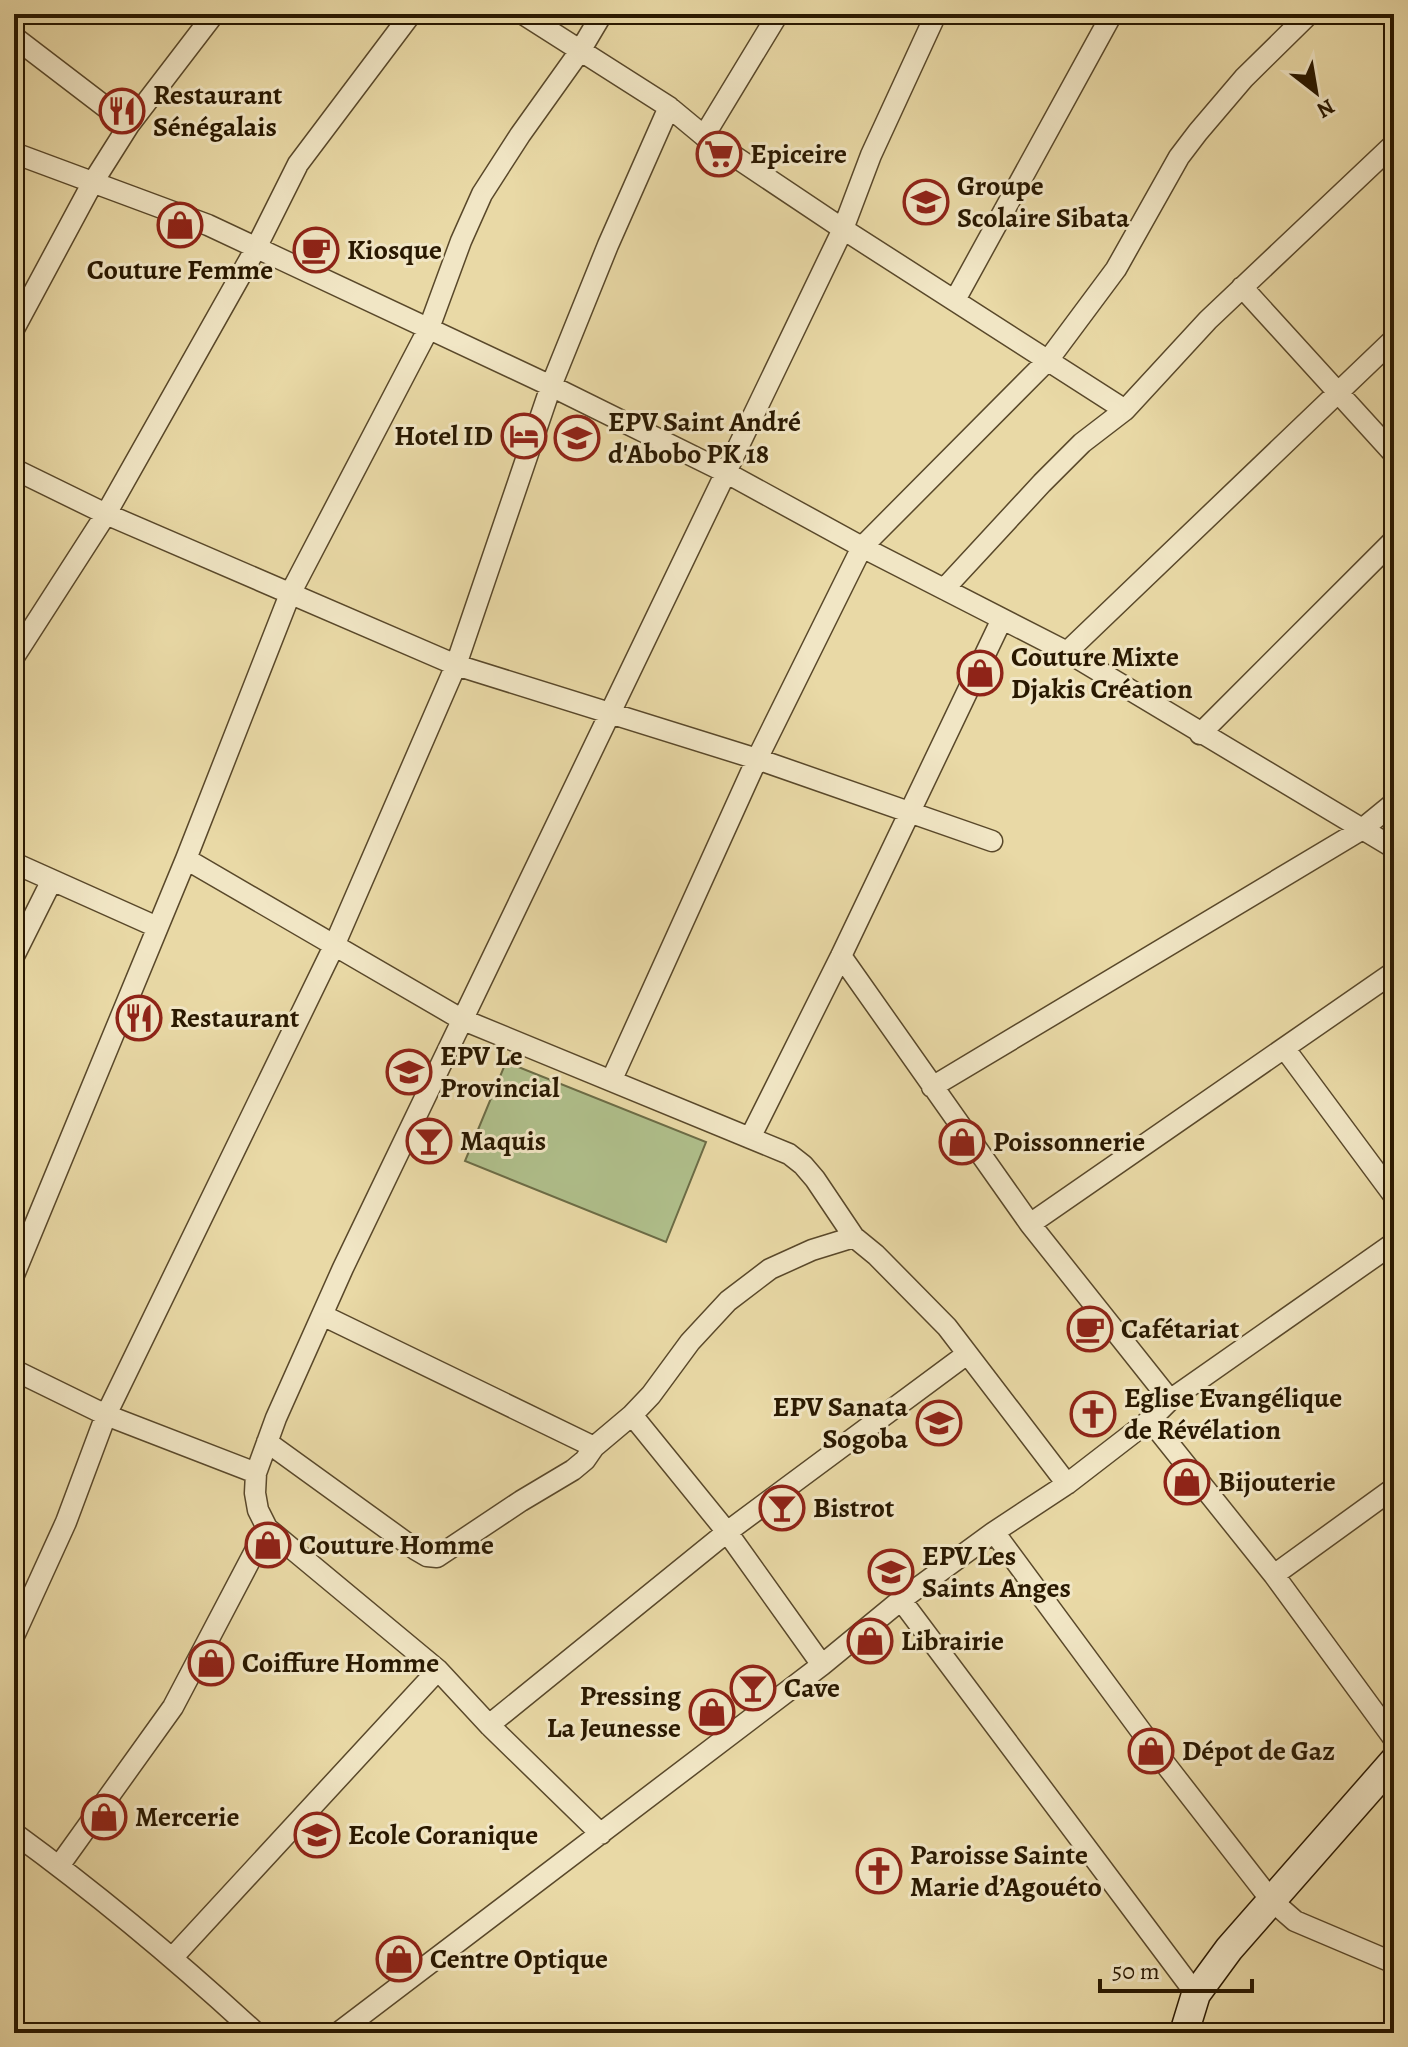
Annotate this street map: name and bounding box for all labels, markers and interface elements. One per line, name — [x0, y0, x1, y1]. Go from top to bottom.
north arrow — [1276, 52, 1356, 132]
place label: Restaurant Sénégalais — [153, 76, 282, 146]
restaurant icon: Restaurant Sénégalais — [98, 87, 146, 135]
text: N — [1311, 91, 1340, 125]
supermarket icon: Epiceire — [695, 130, 743, 178]
place label: Epiceire — [750, 135, 847, 173]
place label: Groupe Scolaire Sibata — [957, 167, 1130, 237]
school or university icon: Groupe Scolaire Sibata — [902, 178, 950, 226]
shop icon: Couture Femme — [156, 201, 204, 249]
cafe icon: Kiosque — [292, 226, 340, 274]
place label: Kiosque — [347, 231, 442, 269]
place label: Couture Femme — [87, 251, 273, 289]
place label: EPV Saint André d'Abobo PK 18 — [608, 403, 801, 473]
hotel icon: Hotel ID — [500, 412, 548, 460]
school or university icon: EPV Saint André d'Abobo PK 18 — [553, 414, 601, 462]
place label: Hotel ID — [394, 417, 493, 455]
place label: Couture Mixte Djakis Création — [1011, 638, 1193, 708]
shop icon: Couture Mixte Djakis Création — [956, 649, 1004, 697]
restaurant icon: Restaurant — [115, 994, 163, 1042]
place label: Restaurant — [170, 999, 299, 1037]
place label: EPV Le Provincial — [440, 1037, 560, 1107]
school or university icon: EPV Le Provincial — [385, 1048, 433, 1096]
bar icon: Maquis — [405, 1117, 453, 1165]
shop icon: Poissonnerie — [938, 1118, 986, 1166]
place label: Maquis — [460, 1122, 546, 1160]
place label: Poissonnerie — [993, 1123, 1145, 1161]
cafe icon: Cafétariat — [1066, 1305, 1114, 1353]
place label: Cafétariat — [1121, 1310, 1239, 1348]
place label: Eglise Evangélique de Révélation — [1124, 1379, 1342, 1449]
place label: EPV Sanata Sogoba — [773, 1388, 908, 1458]
church icon: Eglise Evangélique de Révélation — [1069, 1390, 1117, 1438]
school or university icon: EPV Sanata Sogoba — [915, 1399, 963, 1447]
shop icon: Bijouterie — [1163, 1458, 1211, 1506]
place label: Bijouterie — [1218, 1463, 1336, 1501]
bar icon: Bistrot — [758, 1484, 806, 1532]
place label: Bistrot — [813, 1489, 894, 1527]
shop icon: Couture Homme — [244, 1521, 292, 1569]
place label: Couture Homme — [299, 1526, 494, 1564]
place label: EPV Les Saints Anges — [922, 1537, 1071, 1607]
school or university icon: EPV Les Saints Anges — [867, 1548, 915, 1596]
shop icon: Librairie — [846, 1617, 894, 1665]
place label: Librairie — [901, 1622, 1004, 1660]
shop icon: Coiffure Homme — [187, 1639, 235, 1687]
place label: Coiffure Homme — [242, 1644, 439, 1682]
bar icon: Cave — [729, 1664, 777, 1712]
place label: Cave — [784, 1669, 840, 1707]
place label: Pressing La Jeunesse — [547, 1677, 682, 1747]
shop icon: Pressing La Jeunesse — [688, 1688, 736, 1736]
shop icon: Dépot de Gaz — [1127, 1727, 1175, 1775]
place label: Dépot de Gaz — [1182, 1732, 1335, 1770]
shop icon: Mercerie — [80, 1793, 128, 1841]
place label: Mercerie — [135, 1798, 240, 1836]
school or university icon: Ecole Coranique — [293, 1811, 341, 1859]
place label: Ecole Coranique — [348, 1816, 538, 1854]
place label: Paroisse Sainte Marie d’Agouéto — [910, 1836, 1102, 1906]
church icon: Paroisse Sainte Marie d’Agouéto — [855, 1847, 903, 1895]
shop icon: Centre Optique — [375, 1935, 423, 1983]
place label: Centre Optique — [430, 1940, 608, 1978]
scale bar — [1100, 1943, 1252, 1993]
text: 50 m — [1112, 1955, 1160, 1987]

